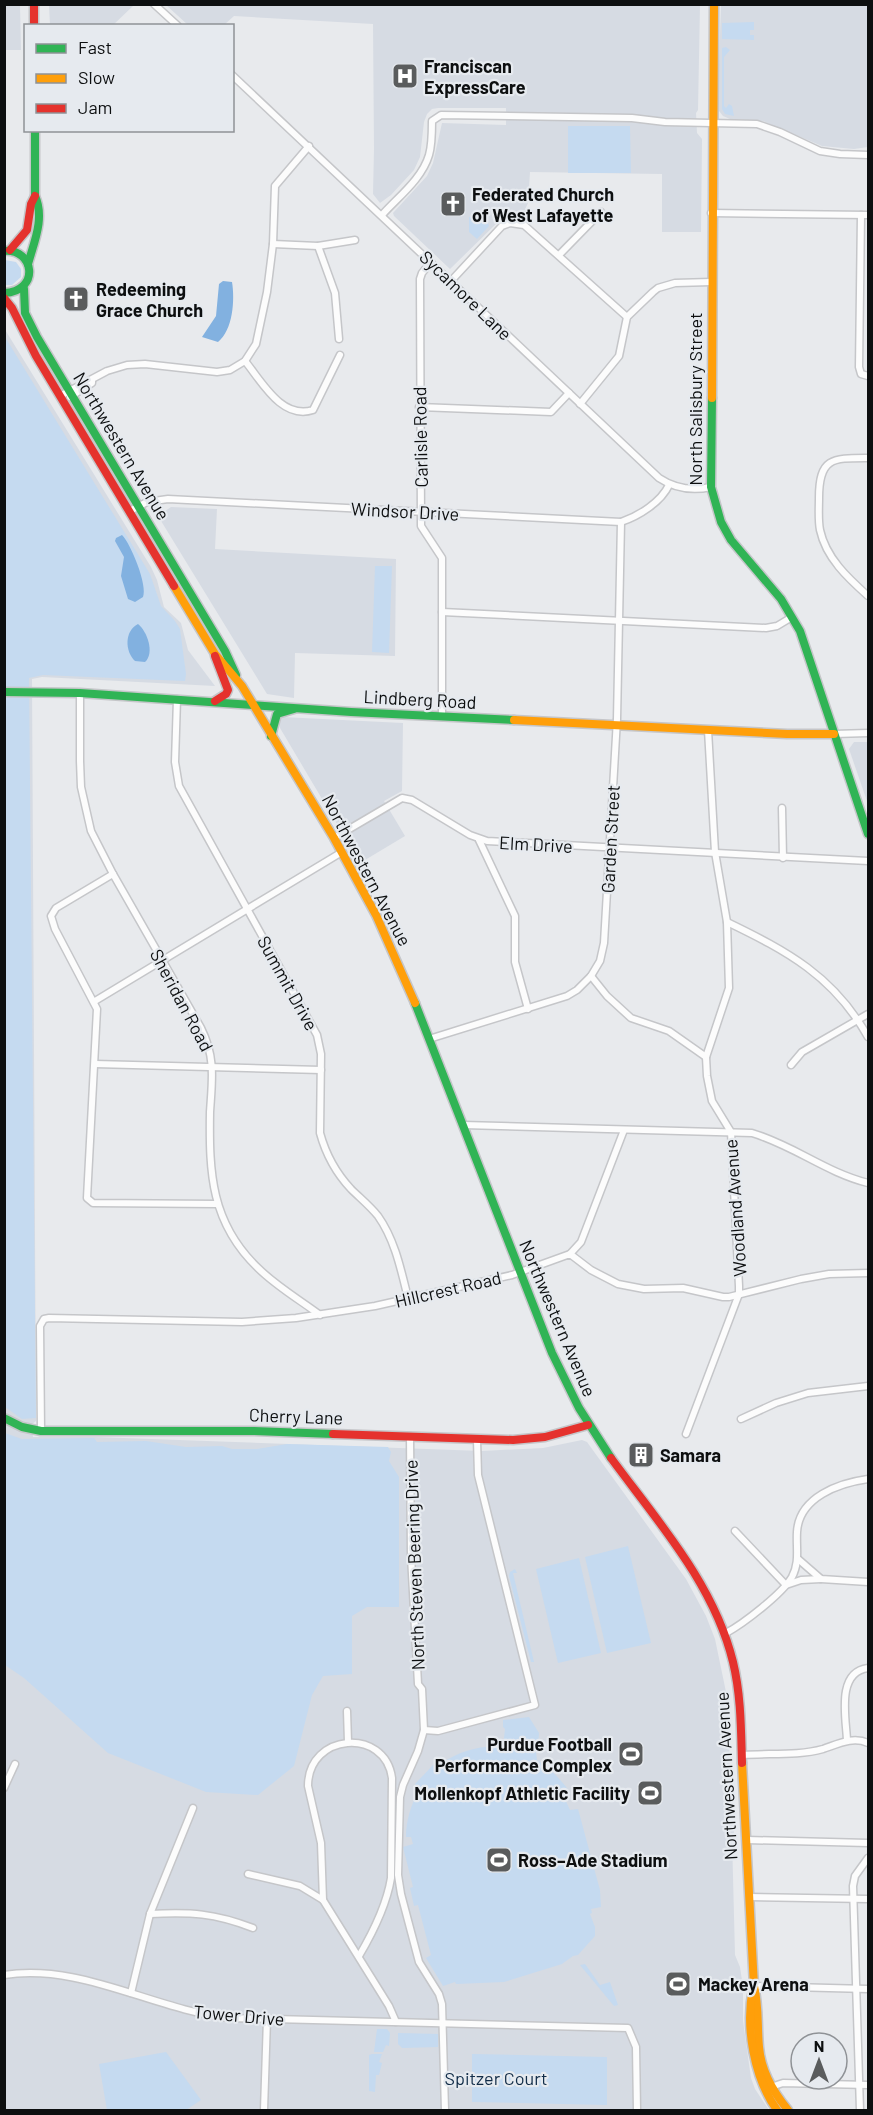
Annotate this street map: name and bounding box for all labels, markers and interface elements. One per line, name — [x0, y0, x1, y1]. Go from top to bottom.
legend — [24, 24, 234, 132]
text: Fast — [78, 36, 112, 58]
place label: Franciscan ExpressCare — [424, 55, 526, 98]
hospital icon: Franciscan ExpressCare — [390, 61, 420, 91]
text: Slow — [78, 66, 115, 88]
text: Jam — [78, 96, 112, 118]
place label: Federated Church of West Lafayette — [472, 183, 614, 226]
church icon: Federated Church of West Lafayette — [438, 189, 468, 219]
street label: Sycamore Lane — [415, 245, 517, 345]
place label: Redeeming Grace Church — [96, 278, 203, 321]
church icon: Redeeming Grace Church — [61, 284, 91, 314]
street label: North Salisbury Street — [684, 312, 706, 486]
street label: Northwestern Avenue — [69, 368, 175, 524]
street label: Carlisle Road — [408, 386, 432, 488]
street label: Windsor Drive — [350, 497, 460, 525]
street label: Lindberg Road — [363, 685, 477, 713]
street label: Garden Street — [596, 784, 624, 894]
street label: Northwestern Avenue — [318, 790, 416, 950]
street label: Elm Drive — [499, 831, 573, 857]
street label: Summit Drive — [253, 932, 323, 1034]
street label: Sheridan Road — [146, 945, 218, 1055]
street label: Woodland Avenue — [719, 1138, 751, 1278]
street label: Northwestern Avenue — [515, 1236, 601, 1400]
street label: Hillcrest Road — [393, 1266, 503, 1312]
street label: Cherry Lane — [249, 1403, 343, 1429]
building icon: Samara — [626, 1440, 656, 1470]
place label: Samara — [660, 1444, 721, 1466]
street label: North Steven Beering Drive — [399, 1459, 429, 1671]
street label: Northwestern Avenue — [711, 1691, 741, 1861]
place label: Purdue Football Performance Complex — [435, 1733, 612, 1776]
sports icon: Purdue Football Performance Complex — [616, 1739, 646, 1769]
sports icon: Mollenkopf Athletic Facility — [635, 1778, 665, 1808]
place label: Mollenkopf Athletic Facility — [414, 1782, 630, 1804]
sports icon: Ross–Ade Stadium — [484, 1845, 514, 1875]
place label: Ross–Ade Stadium — [518, 1849, 668, 1871]
sports icon: Mackey Arena — [663, 1969, 693, 1999]
place label: Mackey Arena — [698, 1973, 809, 1995]
street label: Tower Drive — [193, 2000, 285, 2030]
north arrow — [789, 2031, 849, 2091]
text: N — [814, 2036, 824, 2055]
park label: Spitzer Court — [444, 2067, 548, 2089]

